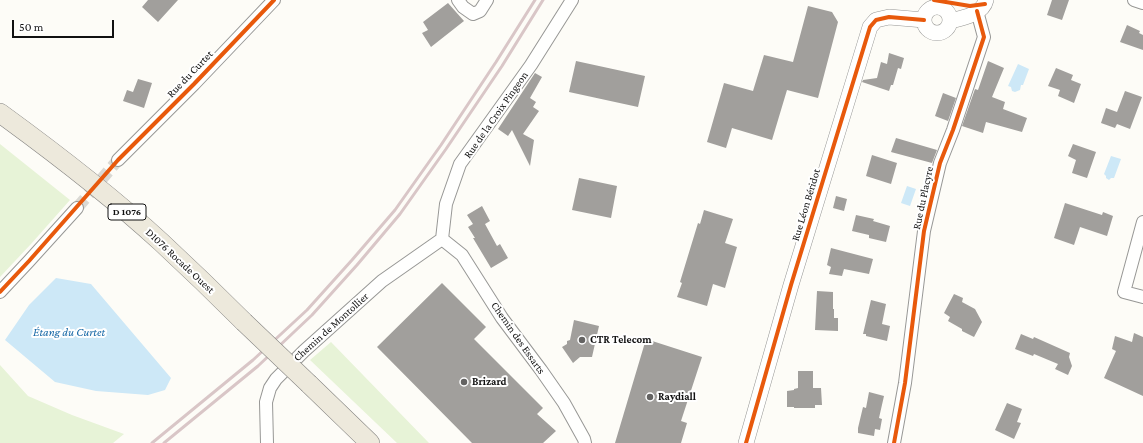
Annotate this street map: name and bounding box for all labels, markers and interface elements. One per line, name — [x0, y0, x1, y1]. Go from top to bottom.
scale bar — [14, 12, 116, 38]
text: 50 m — [19, 20, 43, 34]
street label: Rue du Curtet — [164, 48, 216, 100]
street label: Rue de la Croix Pingeon — [461, 69, 531, 161]
street label: Rue du Placyre — [910, 165, 936, 231]
street label: Rue Léon Béridot — [789, 167, 823, 243]
road number: D 1076 — [108, 204, 146, 220]
street label: D1076 Rocade Ouest — [143, 226, 217, 296]
street label: Chemin de Montollier — [291, 290, 371, 364]
street label: Chemin des Essarts — [488, 299, 548, 377]
water label: Étang du Curtet — [33, 325, 105, 339]
place label: CTR Telecom — [590, 333, 652, 347]
marker: CTR Telecom — [577, 335, 587, 345]
place label: Brizard — [472, 375, 507, 389]
marker: Brizard — [459, 377, 469, 387]
place label: Raydiall — [658, 390, 696, 404]
marker: Raydiall — [645, 392, 655, 402]

